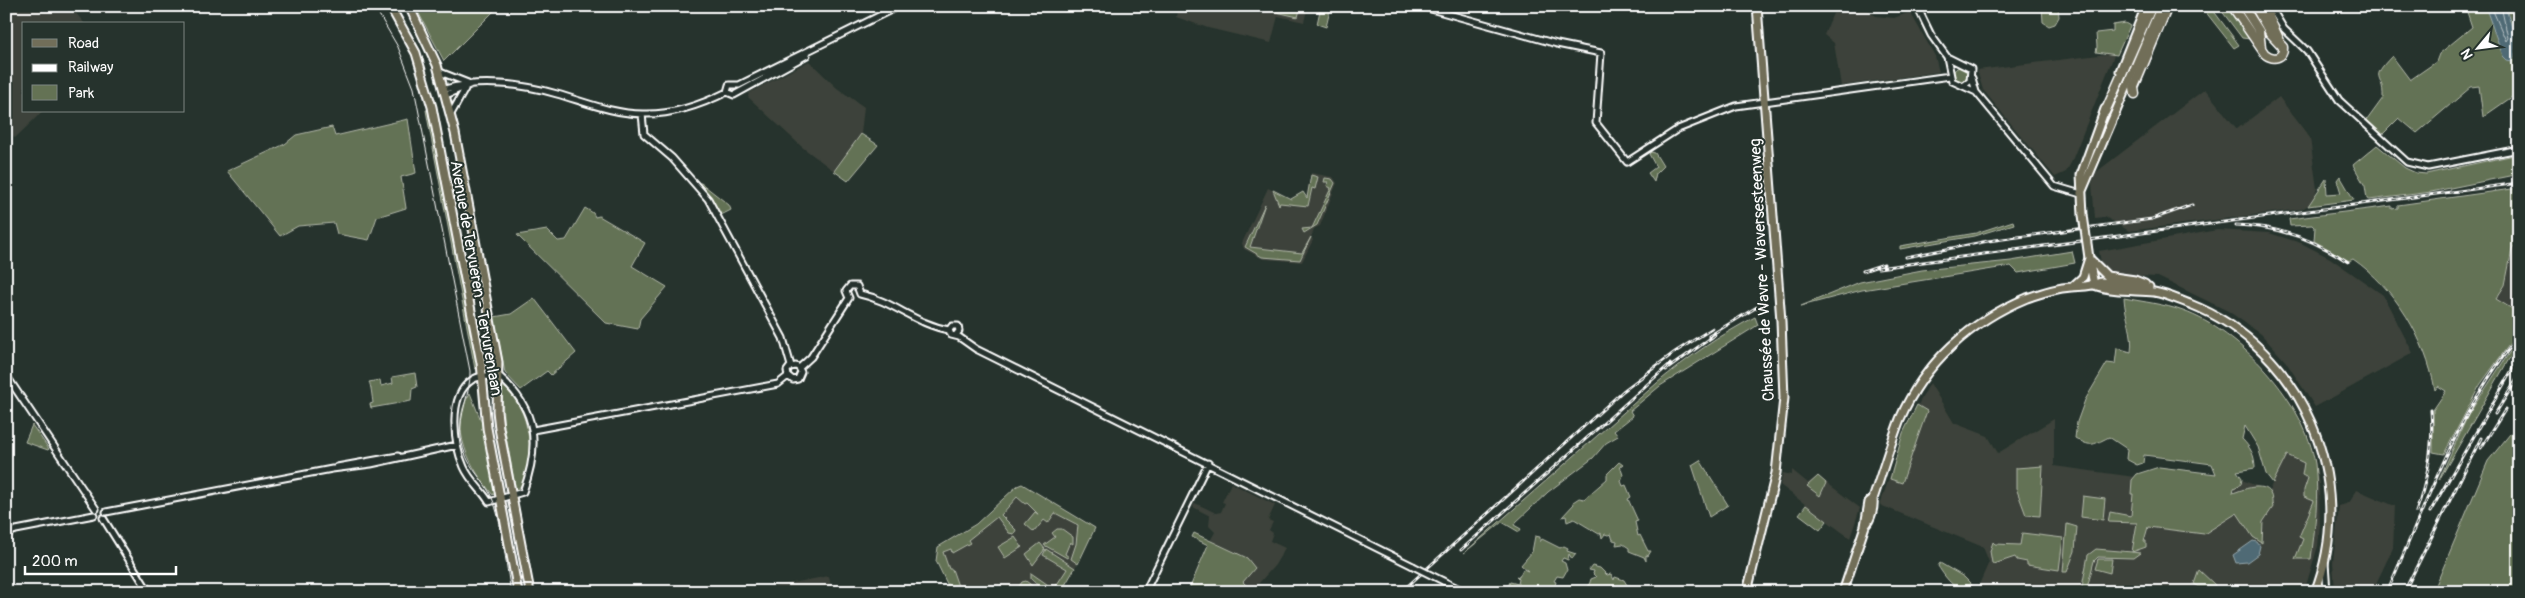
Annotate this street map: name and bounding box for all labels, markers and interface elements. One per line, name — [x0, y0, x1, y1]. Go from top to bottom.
legend — [22, 22, 185, 112]
north arrow — [2452, 22, 2502, 72]
text: Road — [68, 34, 99, 53]
text: N — [2457, 46, 2477, 62]
text: Railway — [68, 58, 114, 77]
text: Park — [68, 84, 95, 103]
street label: Chaussée de Wavre - Waversesteenweg — [1745, 138, 1779, 402]
street label: Avenue de Tervueren - Tervurenlaan — [445, 159, 507, 397]
scale bar — [25, 543, 176, 575]
text: 200 m — [32, 552, 77, 571]

